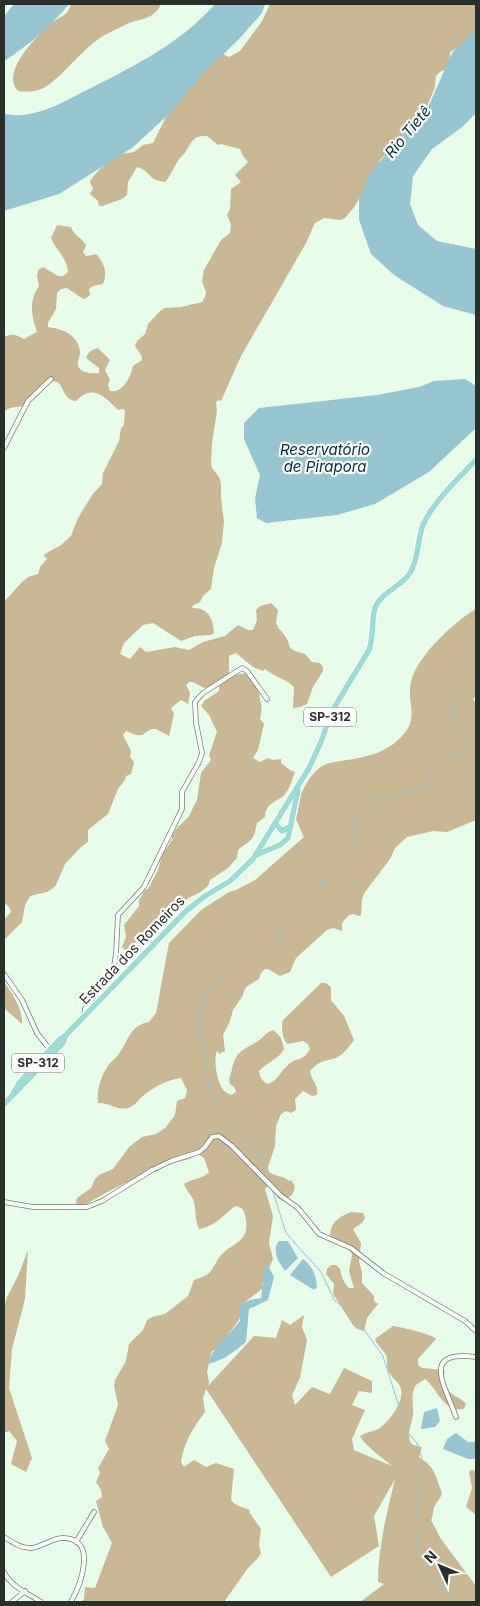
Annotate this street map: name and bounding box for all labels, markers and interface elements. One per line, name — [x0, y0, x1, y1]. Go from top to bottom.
water label: Rio Tietê — [380, 102, 435, 161]
water label: Reservatório de Pirapora — [280, 440, 370, 476]
road number: SP-312 — [304, 708, 356, 726]
street label: Estrada dos Romeiros — [75, 892, 188, 1007]
road number: SP-312 — [12, 1054, 64, 1072]
north arrow — [415, 1541, 465, 1591]
text: N — [420, 1547, 440, 1566]

